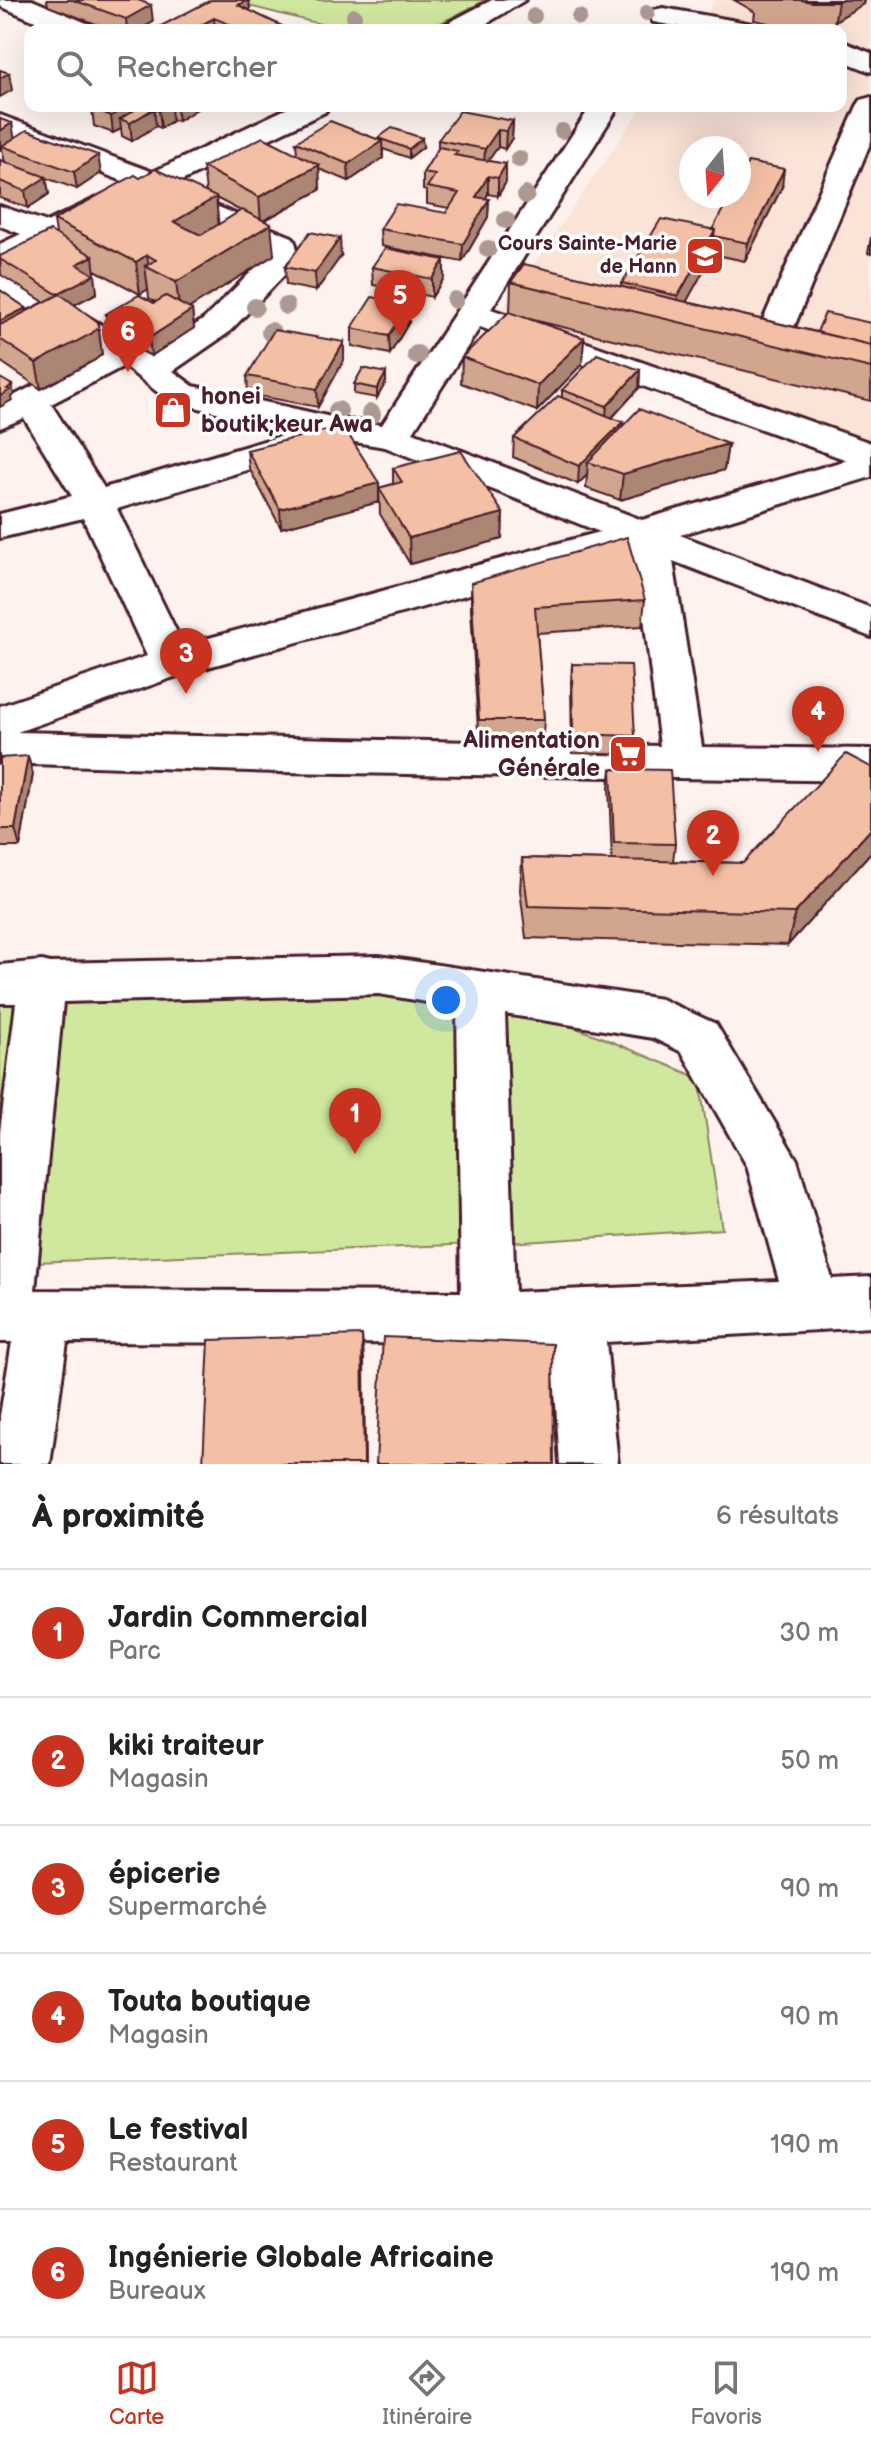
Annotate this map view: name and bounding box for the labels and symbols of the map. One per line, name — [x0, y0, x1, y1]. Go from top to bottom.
north arrow — [679, 136, 751, 208]
place label: Cours Sainte-Marie de Hann — [498, 232, 677, 279]
school or university icon: Cours Sainte-Marie de Hann — [684, 235, 726, 277]
pin: 5 — [374, 270, 426, 336]
pin: 6 — [102, 306, 154, 372]
place label: honei boutik;keur Awa — [201, 382, 373, 439]
shop icon: honei boutik;keur Awa — [152, 389, 194, 431]
pin: 3 — [160, 628, 212, 694]
pin: 4 — [792, 686, 844, 752]
place label: Alimentation Générale — [462, 726, 600, 783]
supermarket icon: Alimentation Générale — [607, 733, 649, 775]
pin: 2 — [687, 810, 739, 876]
your location — [426, 980, 466, 1020]
pin: 1 — [329, 1088, 381, 1154]

